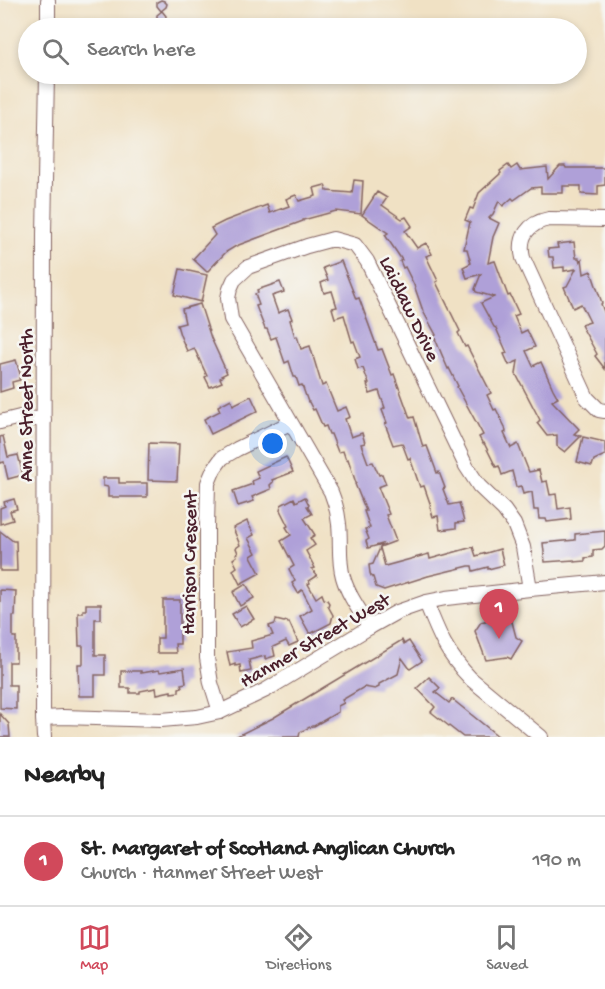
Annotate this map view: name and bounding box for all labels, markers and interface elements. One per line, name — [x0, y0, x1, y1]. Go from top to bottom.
search box — [18, 18, 587, 84]
icon: search — [39, 35, 72, 68]
text: Search here — [87, 38, 195, 64]
street label: Laidlaw Drive — [373, 253, 443, 366]
street label: Anne Street North — [17, 328, 40, 482]
your location — [258, 429, 287, 458]
street label: Harrison Crescent — [179, 489, 204, 635]
street label: Hanmer Street West — [237, 589, 396, 694]
pin: 1 — [480, 590, 518, 639]
text: Nearby — [24, 761, 105, 792]
text: St. Margaret of Scotland Anglican Church — [81, 837, 455, 863]
text: 1 — [39, 850, 48, 873]
text: 190 m — [533, 850, 581, 873]
text: Church · Hanmer Street West — [81, 863, 322, 886]
tab: Map — [78, 921, 111, 976]
tab: Directions — [266, 921, 331, 976]
tab: Saved — [486, 921, 527, 976]

